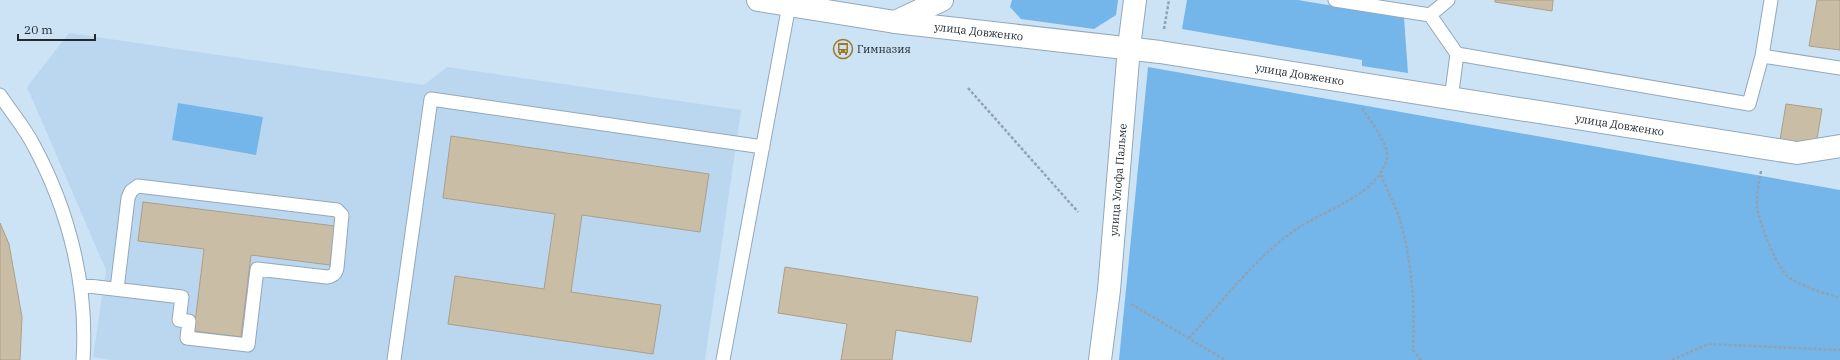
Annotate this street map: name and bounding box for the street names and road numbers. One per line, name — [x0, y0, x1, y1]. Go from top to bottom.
street label: улица Довженко — [934, 19, 1024, 43]
street label: улица Довженко — [1255, 60, 1345, 88]
street label: улица Довженко — [1575, 111, 1665, 139]
street label: улица Улофа Пальме — [1106, 123, 1130, 237]

